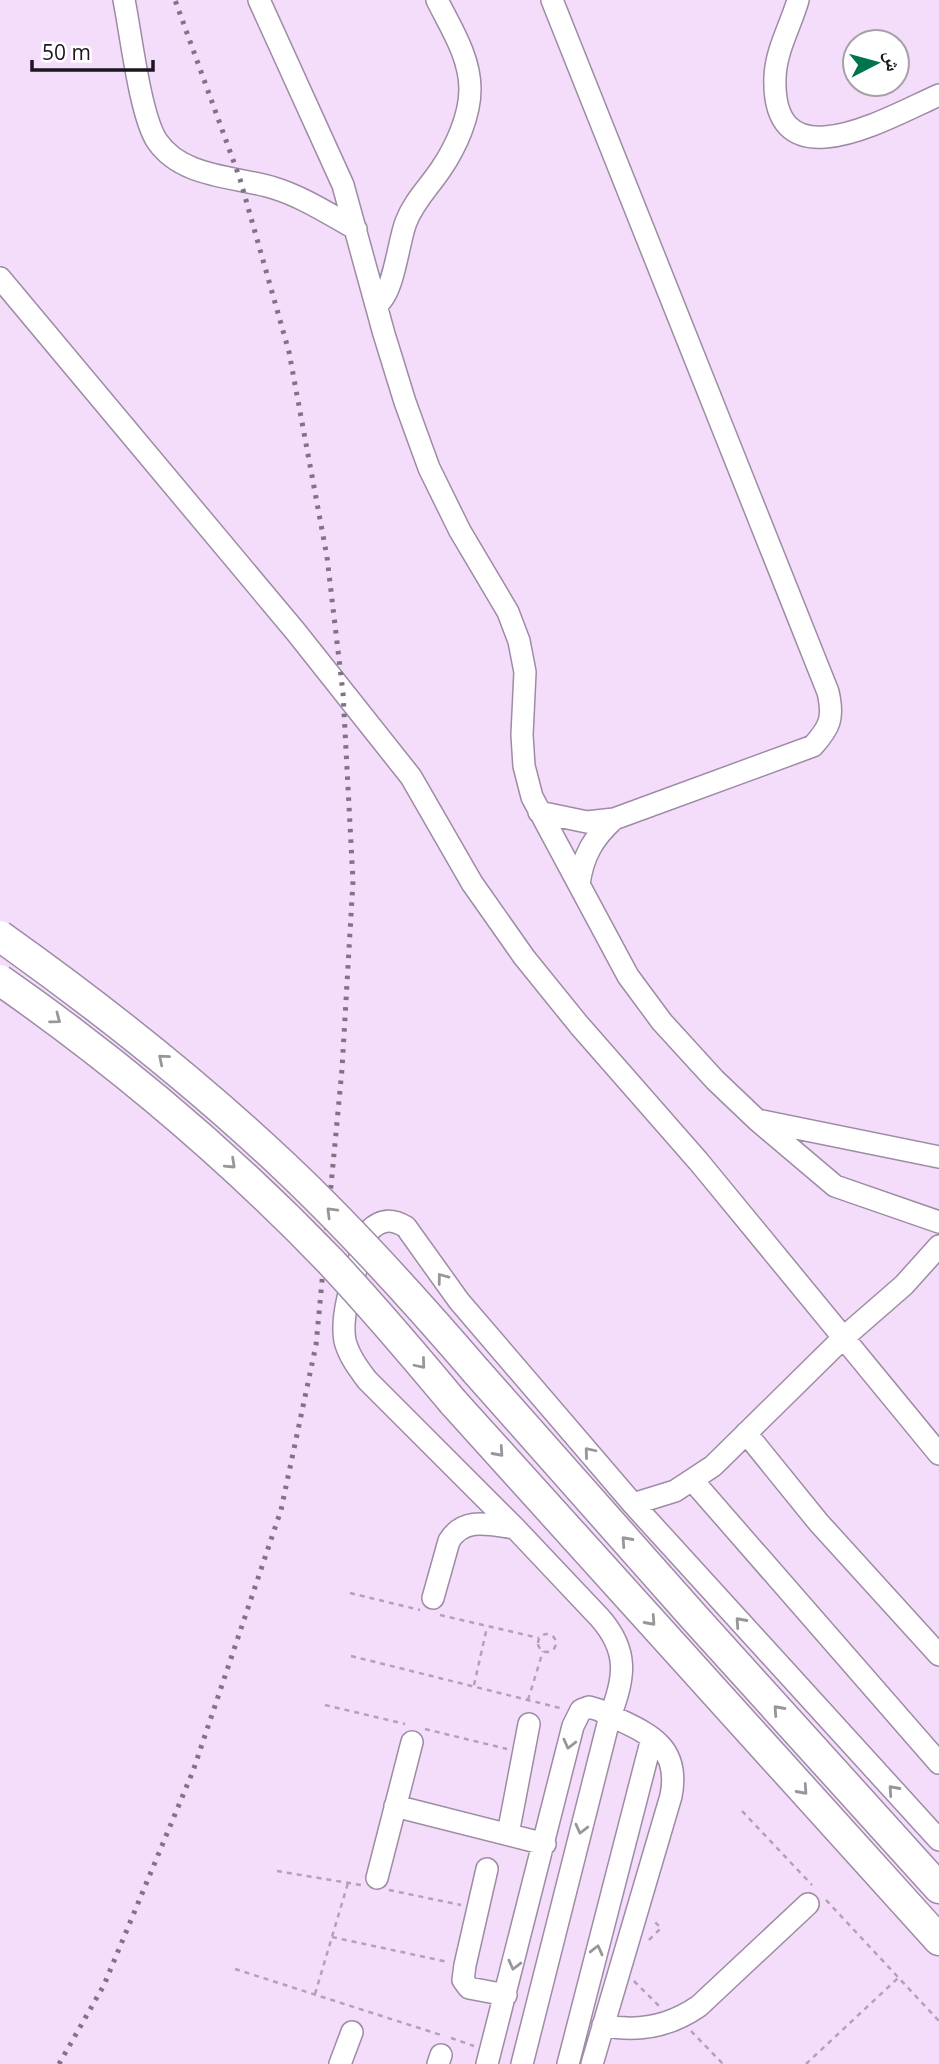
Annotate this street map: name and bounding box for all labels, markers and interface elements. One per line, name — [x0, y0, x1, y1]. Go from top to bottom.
scale bar — [32, 28, 152, 72]
north arrow — [841, 28, 911, 98]
text: 50 m — [42, 38, 91, 66]
text: ش — [879, 50, 907, 73]
one-way arrow — [48, 1011, 60, 1024]
one-way arrow — [158, 1055, 171, 1067]
one-way arrow — [223, 1156, 236, 1169]
one-way arrow — [327, 1208, 339, 1220]
one-way arrow — [438, 1273, 450, 1286]
one-way arrow — [413, 1356, 426, 1369]
one-way arrow — [490, 1444, 503, 1457]
one-way arrow — [585, 1447, 597, 1460]
one-way arrow — [622, 1536, 634, 1549]
one-way arrow — [643, 1613, 655, 1626]
one-way arrow — [735, 1617, 748, 1630]
one-way arrow — [774, 1706, 786, 1719]
one-way arrow — [563, 1738, 577, 1750]
one-way arrow — [795, 1782, 808, 1795]
one-way arrow — [889, 1785, 901, 1798]
one-way arrow — [575, 1823, 589, 1835]
one-way arrow — [589, 1945, 603, 1957]
one-way arrow — [508, 1959, 522, 1971]

